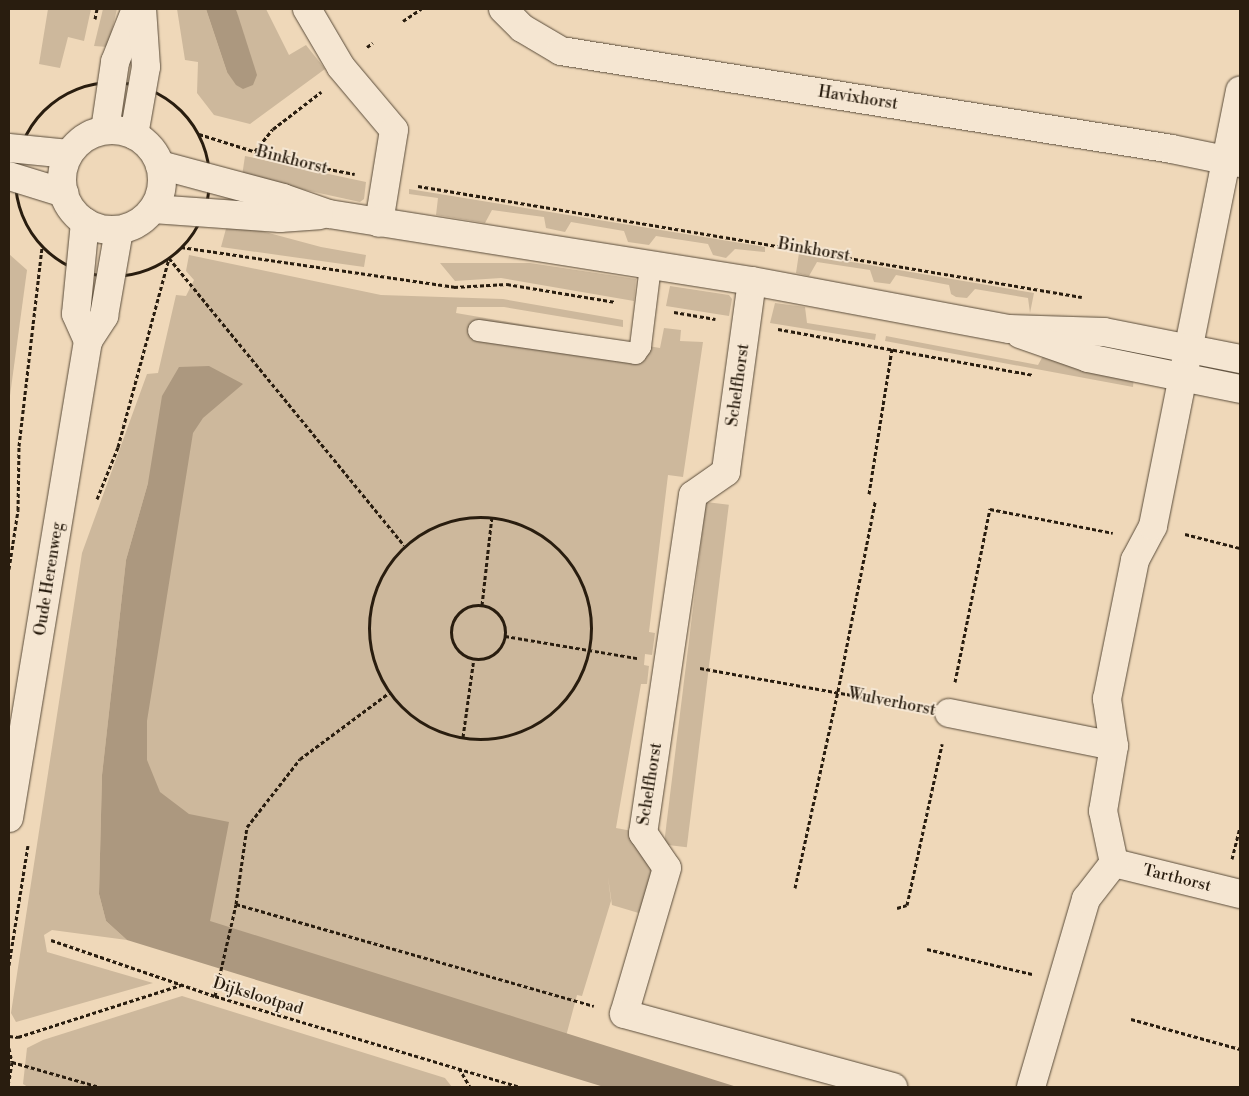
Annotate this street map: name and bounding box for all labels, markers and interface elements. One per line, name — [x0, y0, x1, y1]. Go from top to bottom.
street label: Havixhorst — [817, 82, 899, 114]
street label: Binkhorst — [254, 142, 330, 178]
street label: Binkhorst — [777, 234, 851, 266]
street label: Schelfhorst — [723, 342, 753, 428]
street label: Oude Herenweg — [31, 521, 67, 637]
street label: Wulverhorst — [847, 684, 937, 720]
street label: Schelfhorst — [634, 741, 666, 827]
street label: Tarthorst — [1141, 860, 1213, 896]
street label: Dijkslootpad — [211, 973, 305, 1019]

